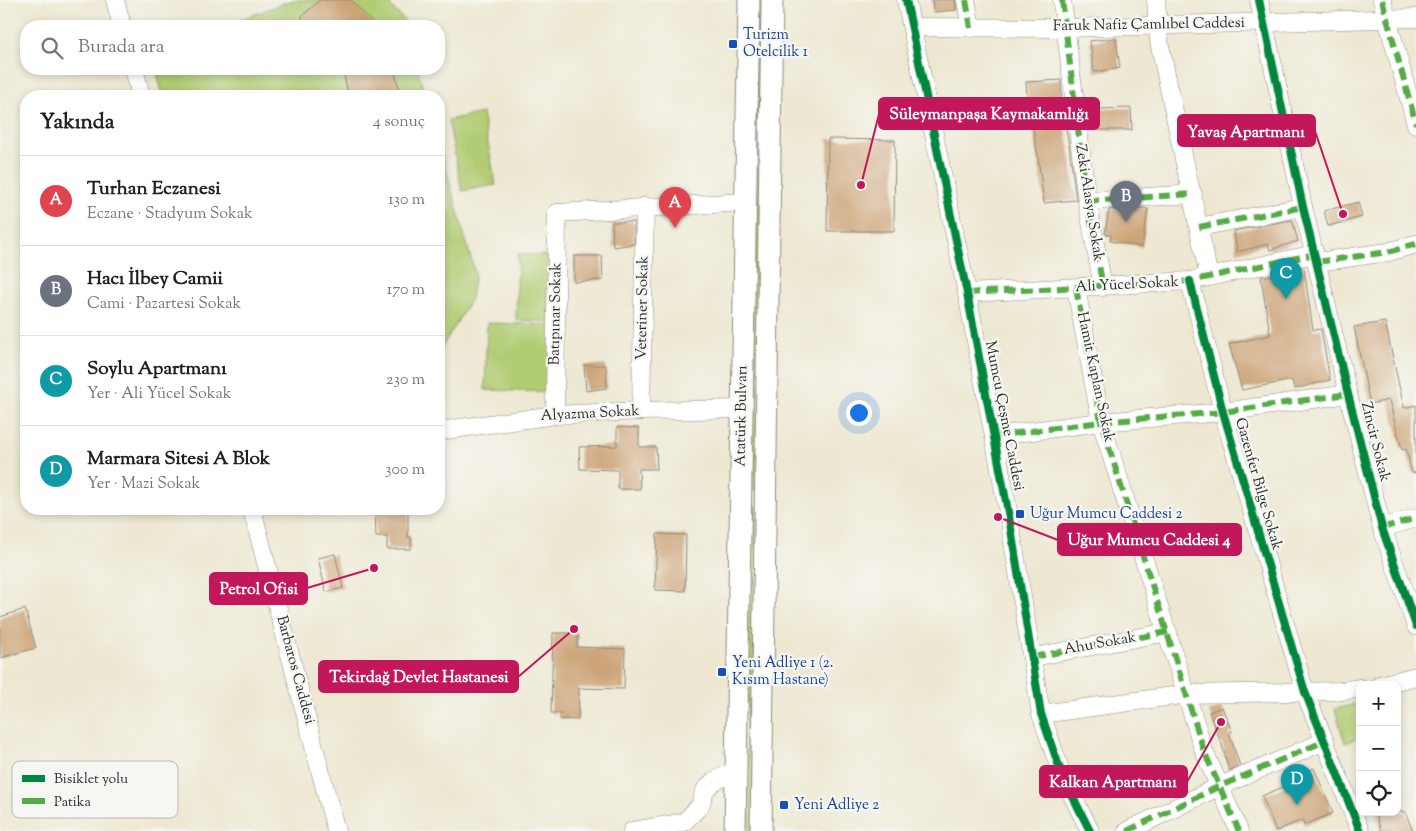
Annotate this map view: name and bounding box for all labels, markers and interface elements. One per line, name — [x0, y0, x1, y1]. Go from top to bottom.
street label: Faruk Nafiz Çamlıbel Caddesi — [1053, 13, 1245, 37]
search box — [20, 20, 445, 75]
place label: Turizm Otelcilik 1 — [743, 25, 808, 63]
icon: search — [38, 34, 66, 62]
text: Burada ara — [78, 34, 164, 61]
marker: Turizm Otelcilik 1 — [727, 38, 739, 50]
callout: Süleymanpaşa Kaymakamlığı — [879, 98, 1099, 129]
text: Süleymanpaşa Kaymakamlığı — [889, 104, 1089, 127]
text: Yakında — [40, 108, 114, 138]
text: 4 sonuç — [373, 111, 425, 134]
callout: Yavaş Apartmanı — [1178, 115, 1315, 146]
text: Yavaş Apartmanı — [1187, 122, 1305, 145]
street label: Zeki Alasya Sokak — [1069, 143, 1109, 263]
text: Turhan Eczanesi — [87, 176, 221, 203]
pin: B — [1110, 181, 1142, 222]
pin: A — [659, 187, 691, 228]
text: A — [50, 189, 63, 212]
text: 130 m — [388, 189, 425, 212]
text: Eczane · Stadyum Sokak — [87, 203, 253, 226]
street label: Veteriner Sokak — [632, 256, 654, 360]
pin: C — [1270, 258, 1302, 299]
street label: Batıpınar Sokak — [545, 262, 567, 366]
text: Hacı İlbey Camii — [87, 266, 223, 293]
street label: Ali Yücel Sokak — [1075, 272, 1179, 298]
text: B — [51, 279, 61, 302]
text: 170 m — [387, 279, 425, 302]
text: Cami · Pazartesi Sokak — [87, 293, 241, 316]
street label: Hamit Kaplan Sokak — [1071, 310, 1119, 444]
street label: Mumcu Çeşme Caddesi — [979, 339, 1029, 493]
text: Soylu Apartmanı — [87, 356, 227, 383]
street label: Atatürk Bulvarı — [731, 365, 753, 467]
text: C — [50, 369, 62, 392]
text: 230 m — [386, 369, 425, 392]
text: Yer · Ali Yücel Sokak — [87, 383, 232, 406]
your location — [846, 400, 872, 426]
street label: Zincir Sokak — [1355, 400, 1395, 484]
street label: Alyazma Sokak — [540, 401, 640, 427]
street label: Gazenfer Bilge Sokak — [1229, 415, 1287, 553]
text: Marmara Sitesi A Blok — [87, 446, 270, 473]
text: D — [50, 459, 62, 482]
text: 300 m — [385, 459, 425, 482]
text: Yer · Mazi Sokak — [87, 473, 200, 496]
place label: Uğur Mumcu Caddesi 2 — [1030, 504, 1182, 525]
marker: Uğur Mumcu Caddesi 2 — [1014, 508, 1026, 520]
callout: Uğur Mumcu Caddesi 4 — [1058, 524, 1241, 555]
text: Uğur Mumcu Caddesi 4 — [1067, 530, 1231, 553]
callout: Petrol Ofisi — [210, 573, 307, 604]
text: Petrol Ofisi — [220, 579, 299, 602]
street label: Barbaros Caddesi — [270, 613, 320, 727]
street label: Ahu Sokak — [1062, 627, 1138, 661]
place label: Yeni Adliye 1 (2. Kısım Hastane) — [732, 653, 833, 691]
callout: Tekirdağ Devlet Hastanesi — [319, 661, 518, 692]
marker: Yeni Adliye 1 (2. Kısım Hastane) — [716, 666, 728, 678]
text: Tekirdağ Devlet Hastanesi — [329, 667, 509, 690]
map controls — [1356, 681, 1401, 816]
button: + — [1356, 681, 1401, 726]
button: − — [1356, 726, 1401, 771]
legend — [12, 761, 178, 818]
pin: D — [1281, 764, 1313, 805]
callout: Kalkan Apartmanı — [1040, 766, 1187, 797]
text: Bisiklet yolu — [54, 770, 128, 790]
button: locate — [1356, 771, 1401, 816]
text: Kalkan Apartmanı — [1049, 772, 1177, 795]
text: Patika — [54, 793, 91, 813]
place label: Yeni Adliye 2 — [794, 795, 879, 816]
marker: Yeni Adliye 2 — [778, 799, 790, 811]

